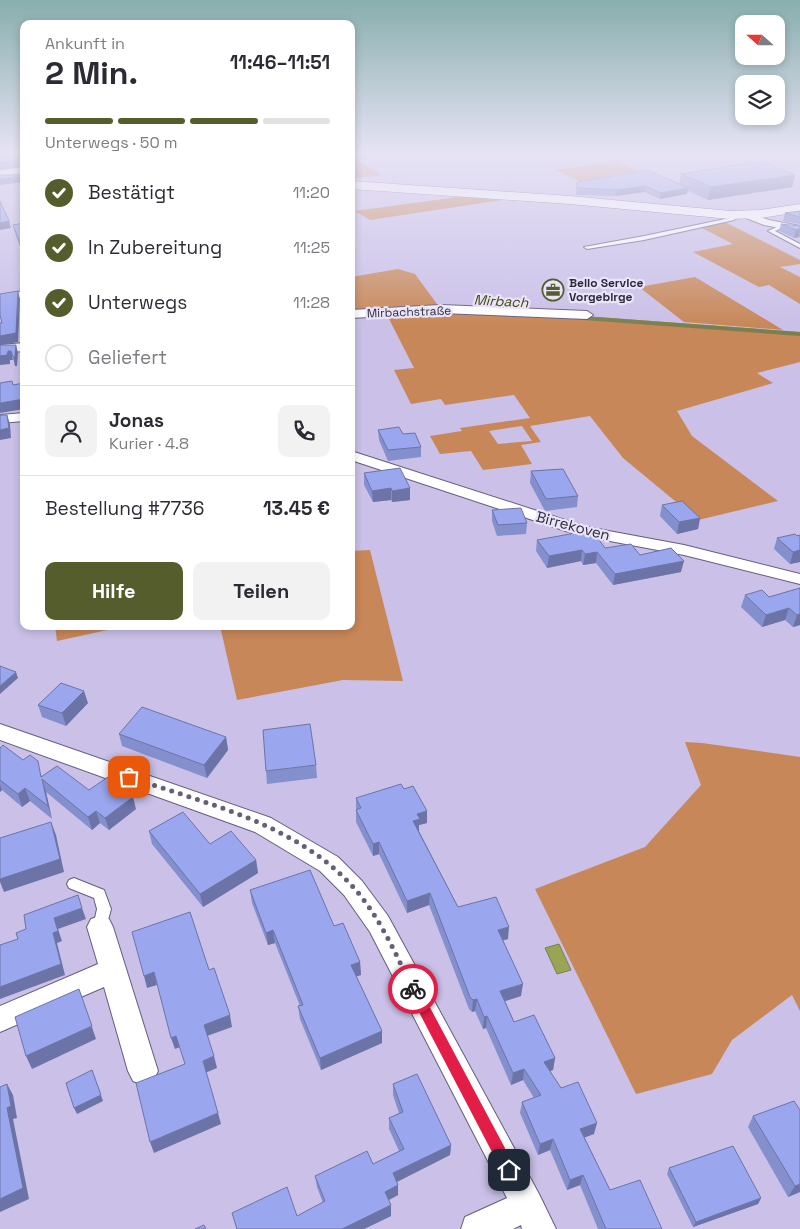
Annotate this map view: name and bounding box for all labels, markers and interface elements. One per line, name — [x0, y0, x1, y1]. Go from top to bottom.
north arrow — [735, 15, 785, 65]
map controls — [735, 15, 785, 125]
text: Ankunft in — [45, 33, 125, 54]
text: 11:46–11:51 — [230, 50, 330, 75]
text: 2 Min. — [45, 53, 138, 93]
button: layers — [735, 75, 785, 125]
text: Unterwegs · 50 m — [45, 132, 178, 153]
icon: check — [45, 179, 73, 207]
text: Bestätigt — [88, 180, 175, 205]
text: 11:20 — [293, 182, 330, 203]
icon: check — [45, 234, 73, 262]
text: In Zubereitung — [88, 235, 222, 260]
text: 11:25 — [293, 237, 330, 258]
place label: Bello Service Vorgebirge — [569, 275, 643, 305]
office icon: Bello Service Vorgebirge — [541, 278, 565, 302]
icon: check — [45, 289, 73, 317]
text: Unterwegs — [88, 290, 187, 315]
water label: Mirbach — [473, 291, 529, 311]
text: 11:28 — [293, 292, 330, 313]
street label: Mirbachstraße — [367, 303, 451, 321]
text: Geliefert — [88, 345, 167, 370]
button: person — [45, 405, 97, 457]
button: phone — [278, 405, 330, 457]
text: Jonas — [109, 408, 164, 433]
text: Kurier · 4.8 — [109, 433, 189, 454]
text: Bestellung #7736 — [45, 496, 204, 521]
text: 13.45 € — [263, 496, 330, 521]
street label: Birrekoven — [534, 507, 612, 545]
button: Hilfe — [45, 562, 183, 620]
button: Teilen — [193, 562, 330, 620]
pin — [108, 756, 150, 798]
icon: bag — [115, 763, 143, 791]
courier — [388, 964, 438, 1014]
icon: bike — [399, 975, 427, 1003]
pin — [488, 1149, 530, 1191]
icon: home — [495, 1156, 523, 1184]

